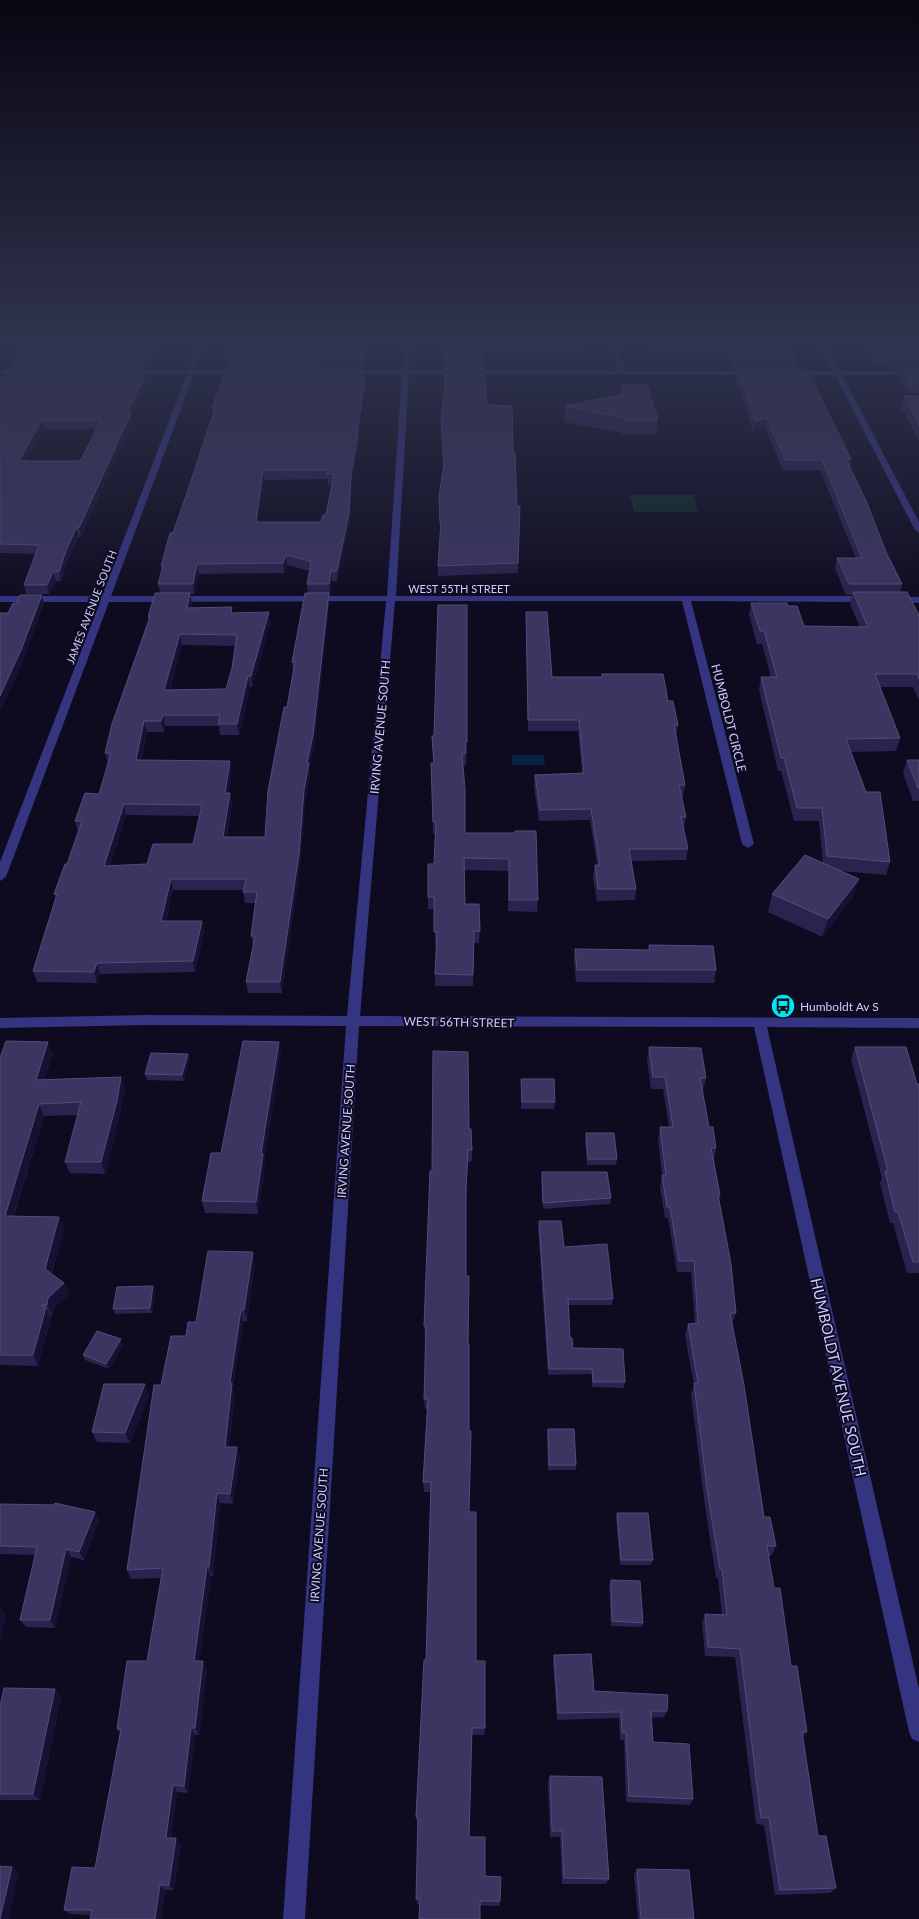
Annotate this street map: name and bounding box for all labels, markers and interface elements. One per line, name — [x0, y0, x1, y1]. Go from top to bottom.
street label: JAMES AVENUE SOUTH — [63, 548, 119, 666]
street label: WEST 55TH STREET — [408, 582, 510, 595]
street label: IRVING AVENUE SOUTH — [367, 659, 393, 795]
street label: HUMBOLDT CIRCLE — [708, 662, 750, 774]
bus stop icon: Humboldt Av S — [770, 993, 796, 1019]
place label: Humboldt Av S — [800, 999, 879, 1014]
street label: WEST 56TH STREET — [403, 1014, 515, 1030]
street label: IRVING AVENUE SOUTH — [334, 1063, 358, 1199]
street label: HUMBOLDT AVENUE SOUTH — [807, 1276, 871, 1478]
street label: IRVING AVENUE SOUTH — [307, 1467, 331, 1603]

